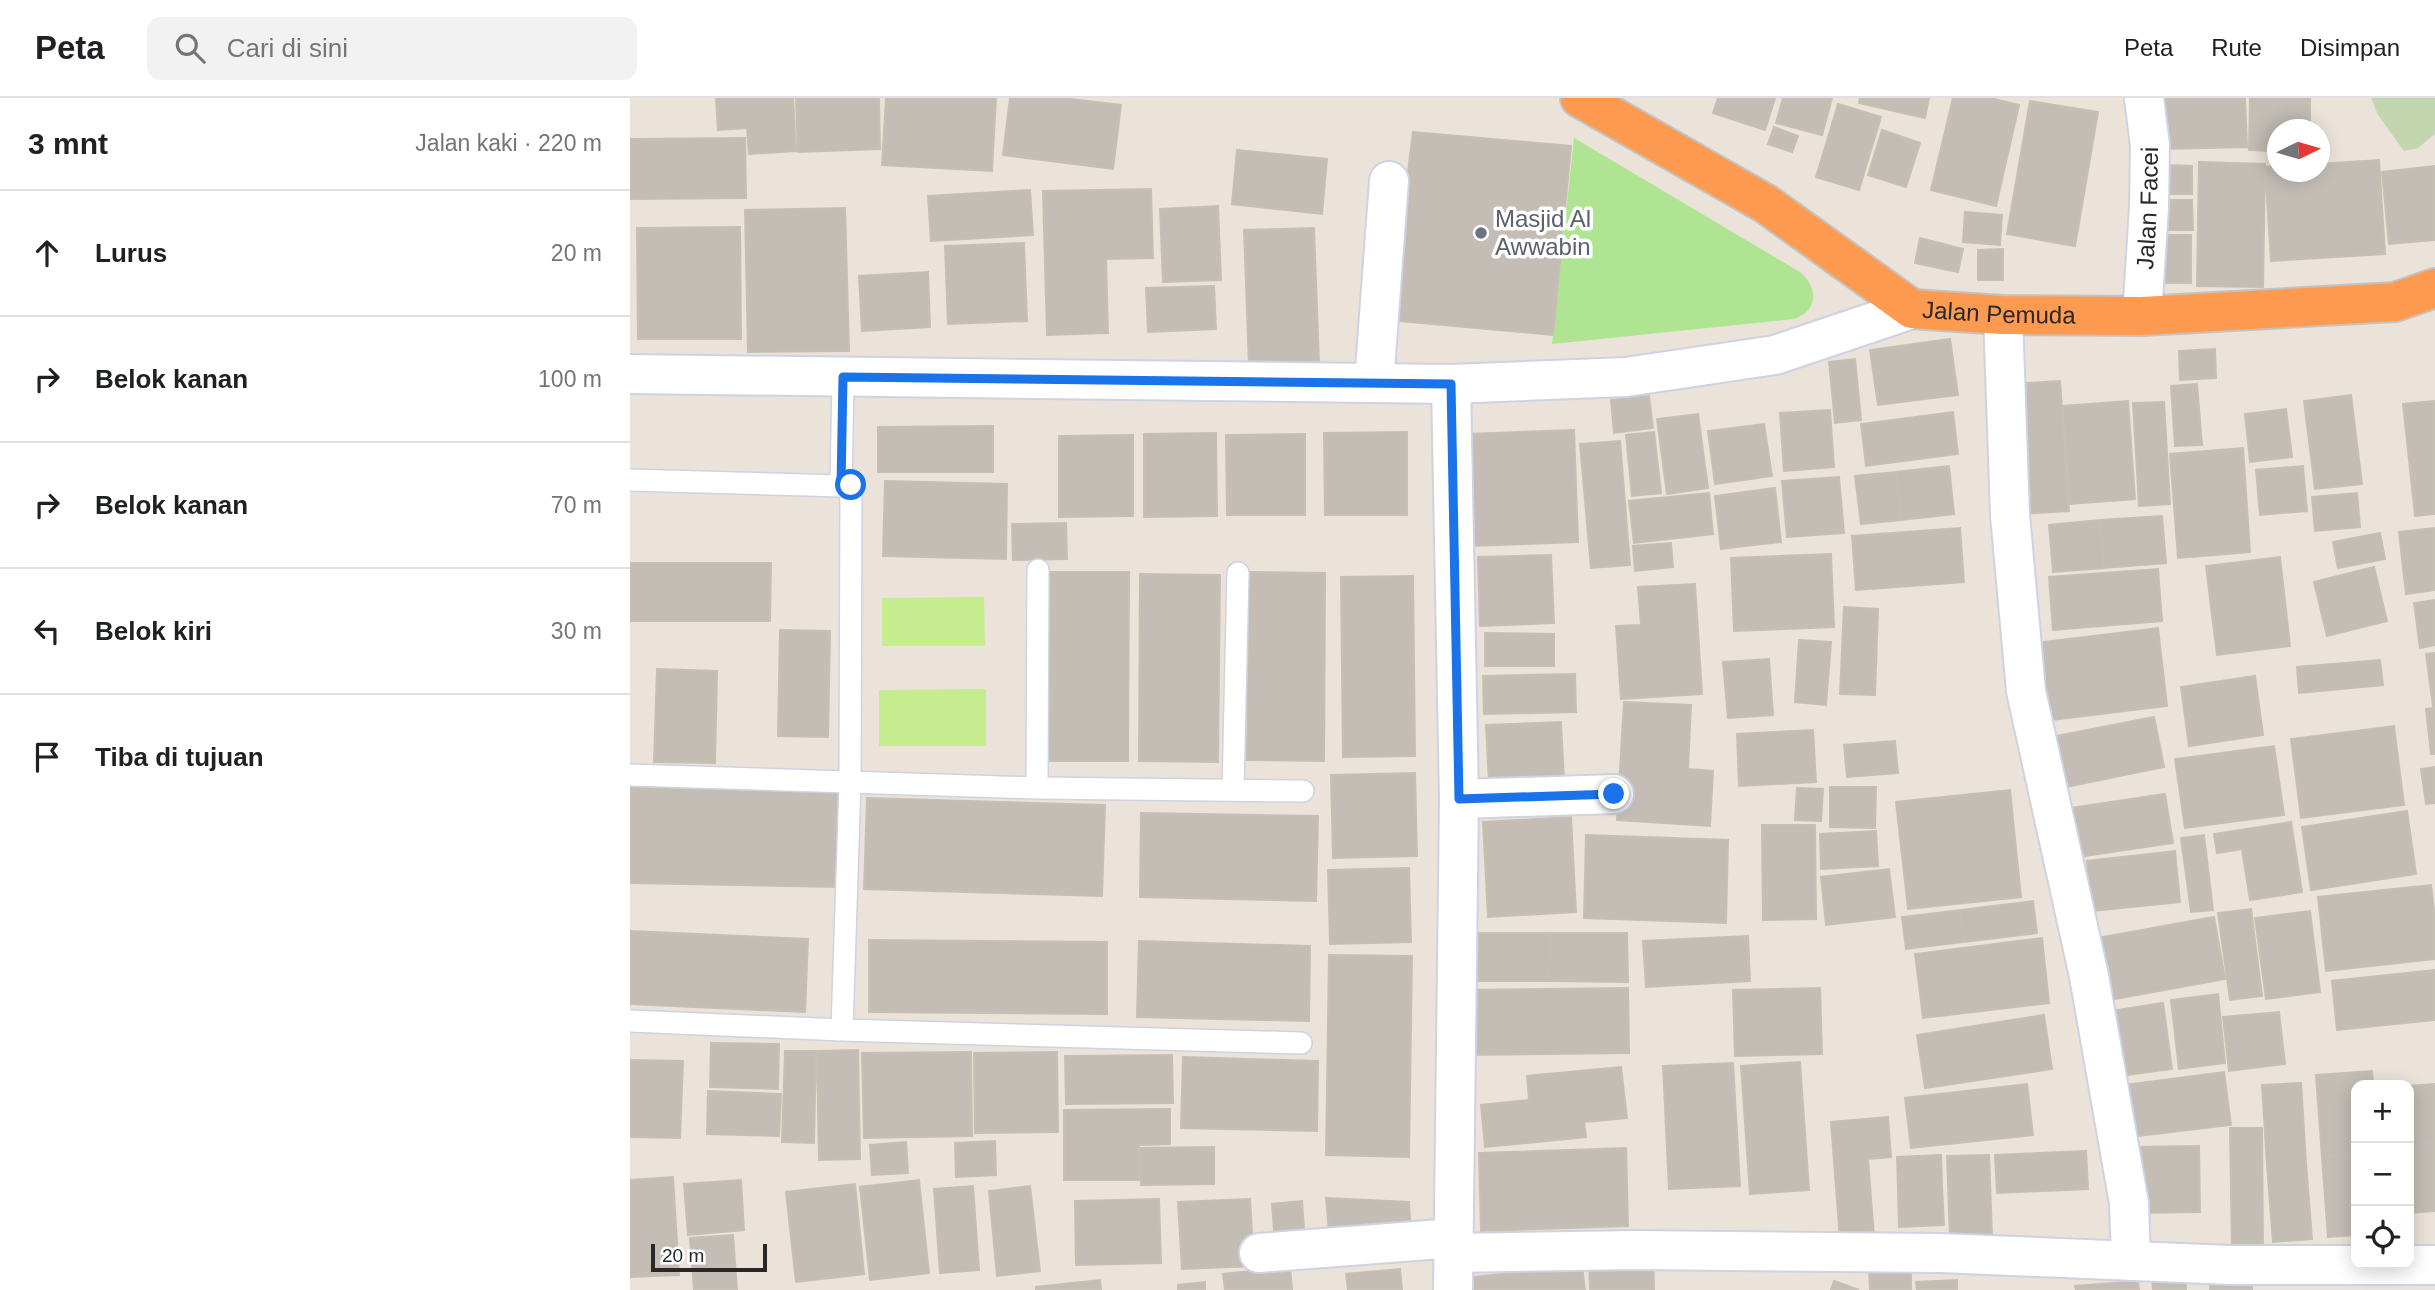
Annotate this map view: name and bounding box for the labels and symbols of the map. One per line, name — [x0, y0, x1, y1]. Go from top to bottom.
north arrow — [2267, 119, 2330, 182]
street label: Jalan Facei — [2131, 147, 2163, 270]
place label: Masjid Al Awwabin — [1495, 205, 1591, 260]
marker: Masjid Al Awwabin — [1473, 225, 1489, 241]
street label: Jalan Pemuda — [1921, 296, 2076, 329]
route start — [835, 469, 866, 500]
route end — [1598, 778, 1629, 809]
scale bar — [651, 1241, 766, 1273]

